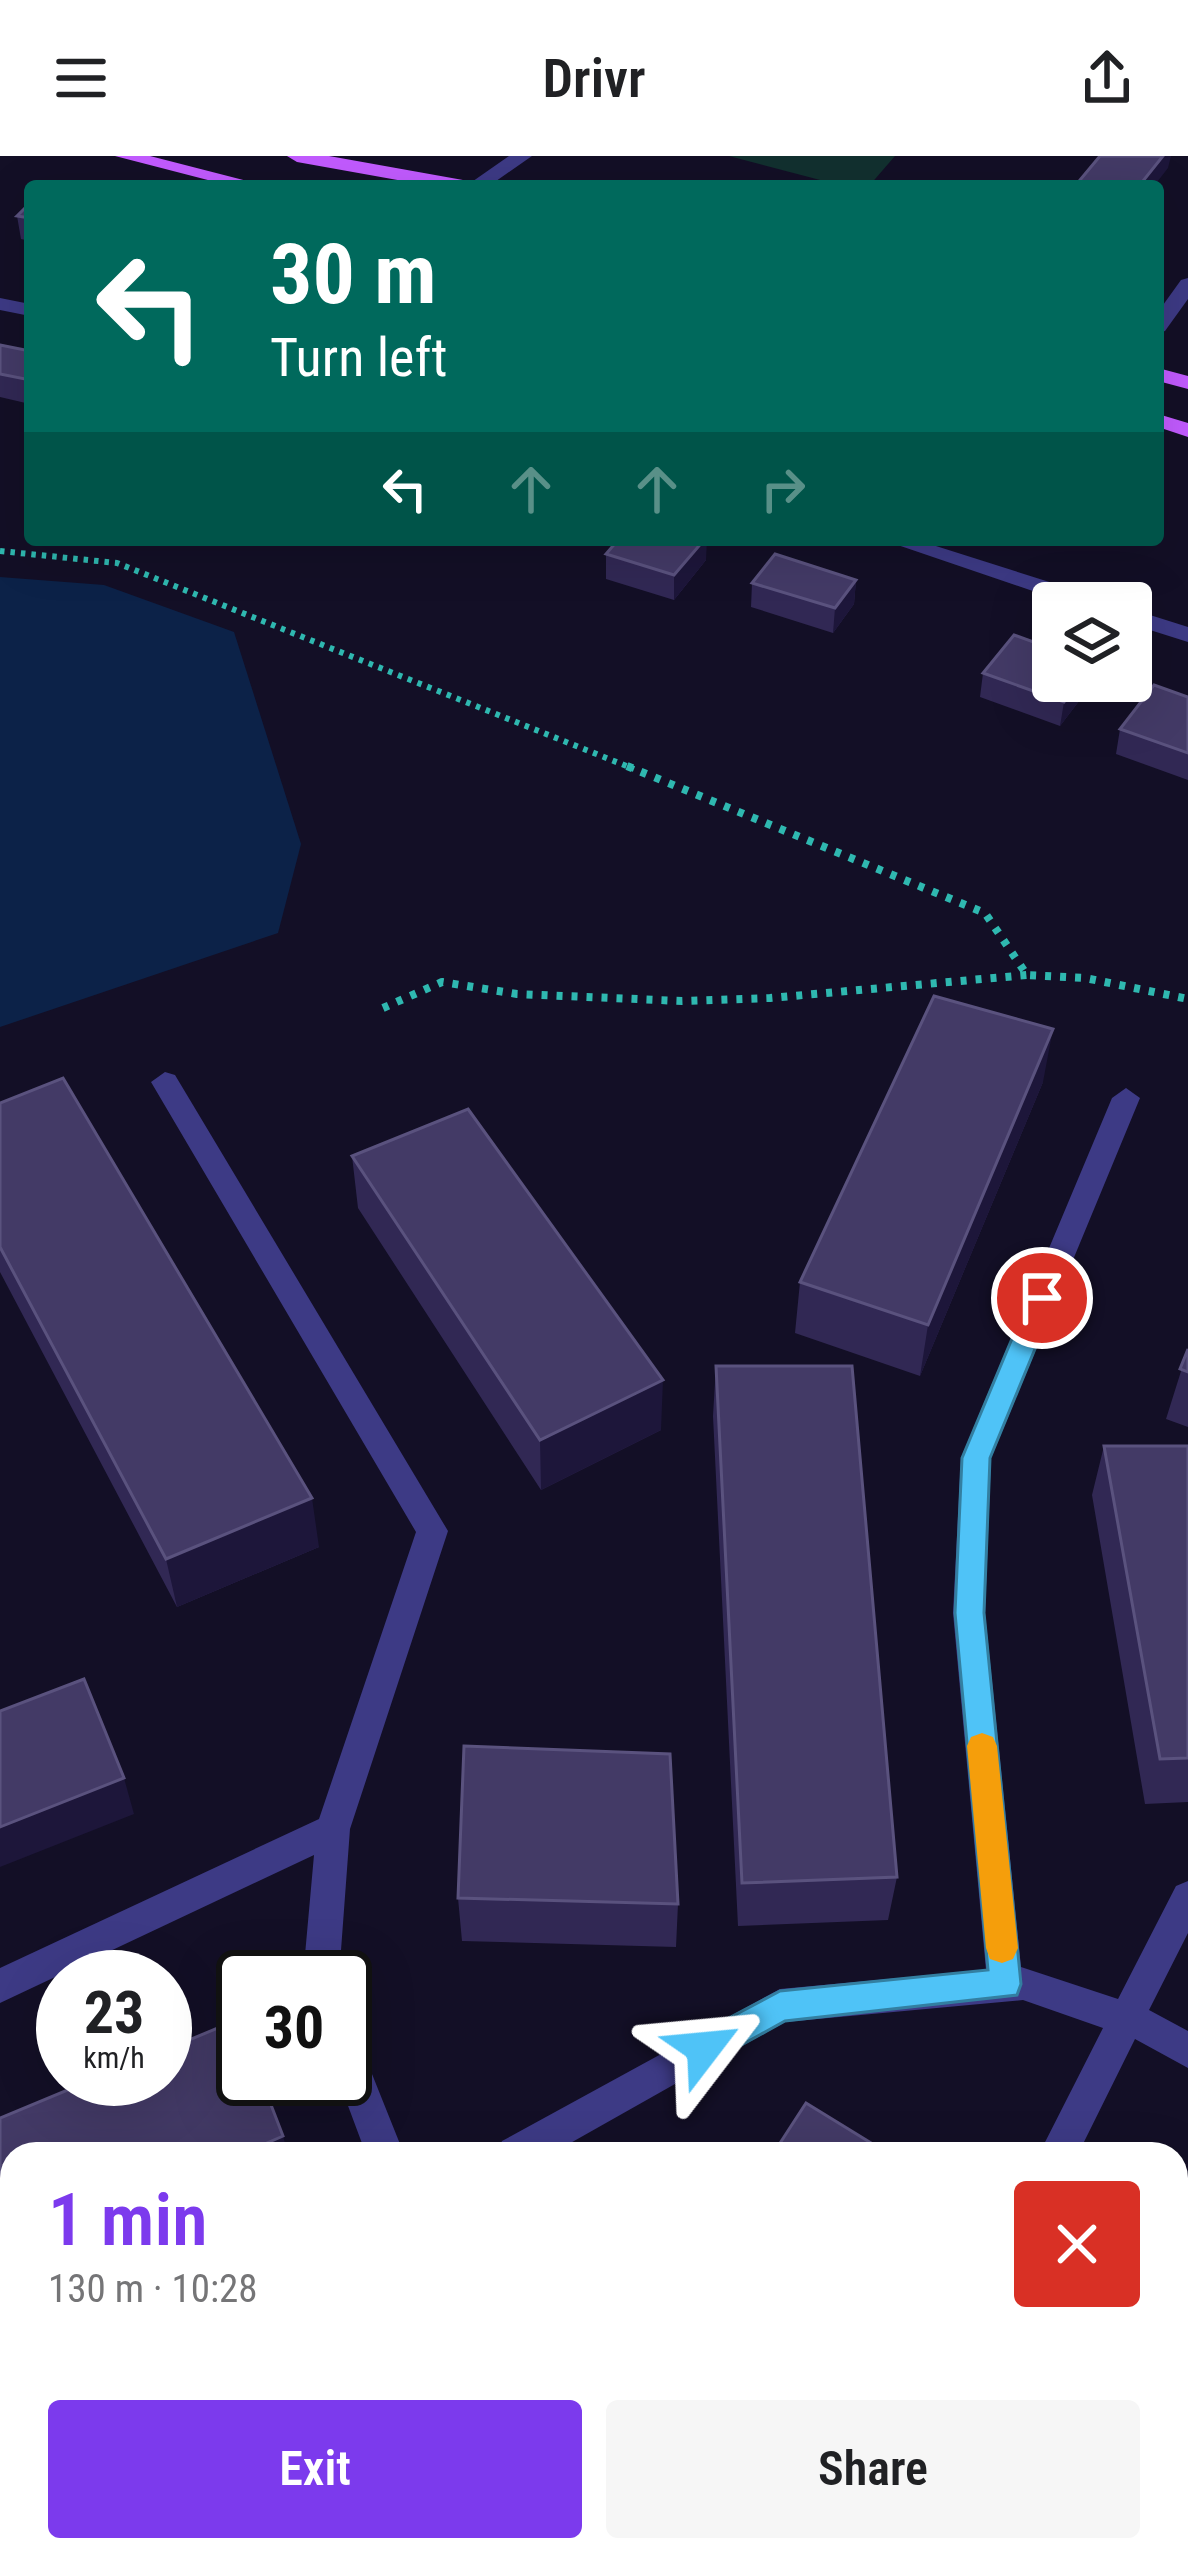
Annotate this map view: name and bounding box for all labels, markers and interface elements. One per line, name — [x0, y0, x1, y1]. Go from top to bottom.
icon: menu — [48, 45, 114, 111]
icon: share — [1074, 45, 1140, 111]
text: Drivr — [543, 47, 645, 110]
text: 30 m — [270, 225, 437, 324]
icon: left — [72, 228, 228, 384]
text: Turn left — [270, 326, 447, 389]
icon: left — [372, 456, 438, 522]
icon: ahead — [498, 456, 564, 522]
icon: ahead — [624, 456, 690, 522]
icon: right — [750, 456, 816, 522]
map controls — [1032, 582, 1152, 702]
button: layers — [1032, 582, 1152, 702]
pin — [991, 1247, 1093, 1349]
icon: arrive — [1009, 1265, 1075, 1331]
speed limit sign: 30 — [216, 1950, 372, 2106]
text: 23 — [84, 1977, 144, 2048]
position arrow — [641, 1985, 767, 2111]
text: km/h — [83, 2040, 145, 2075]
text: 1 min — [48, 2178, 207, 2263]
button: close — [1014, 2181, 1140, 2307]
text: 130 m · 10:28 — [48, 2266, 258, 2312]
button: Exit — [48, 2400, 582, 2538]
button: Share — [606, 2400, 1140, 2538]

